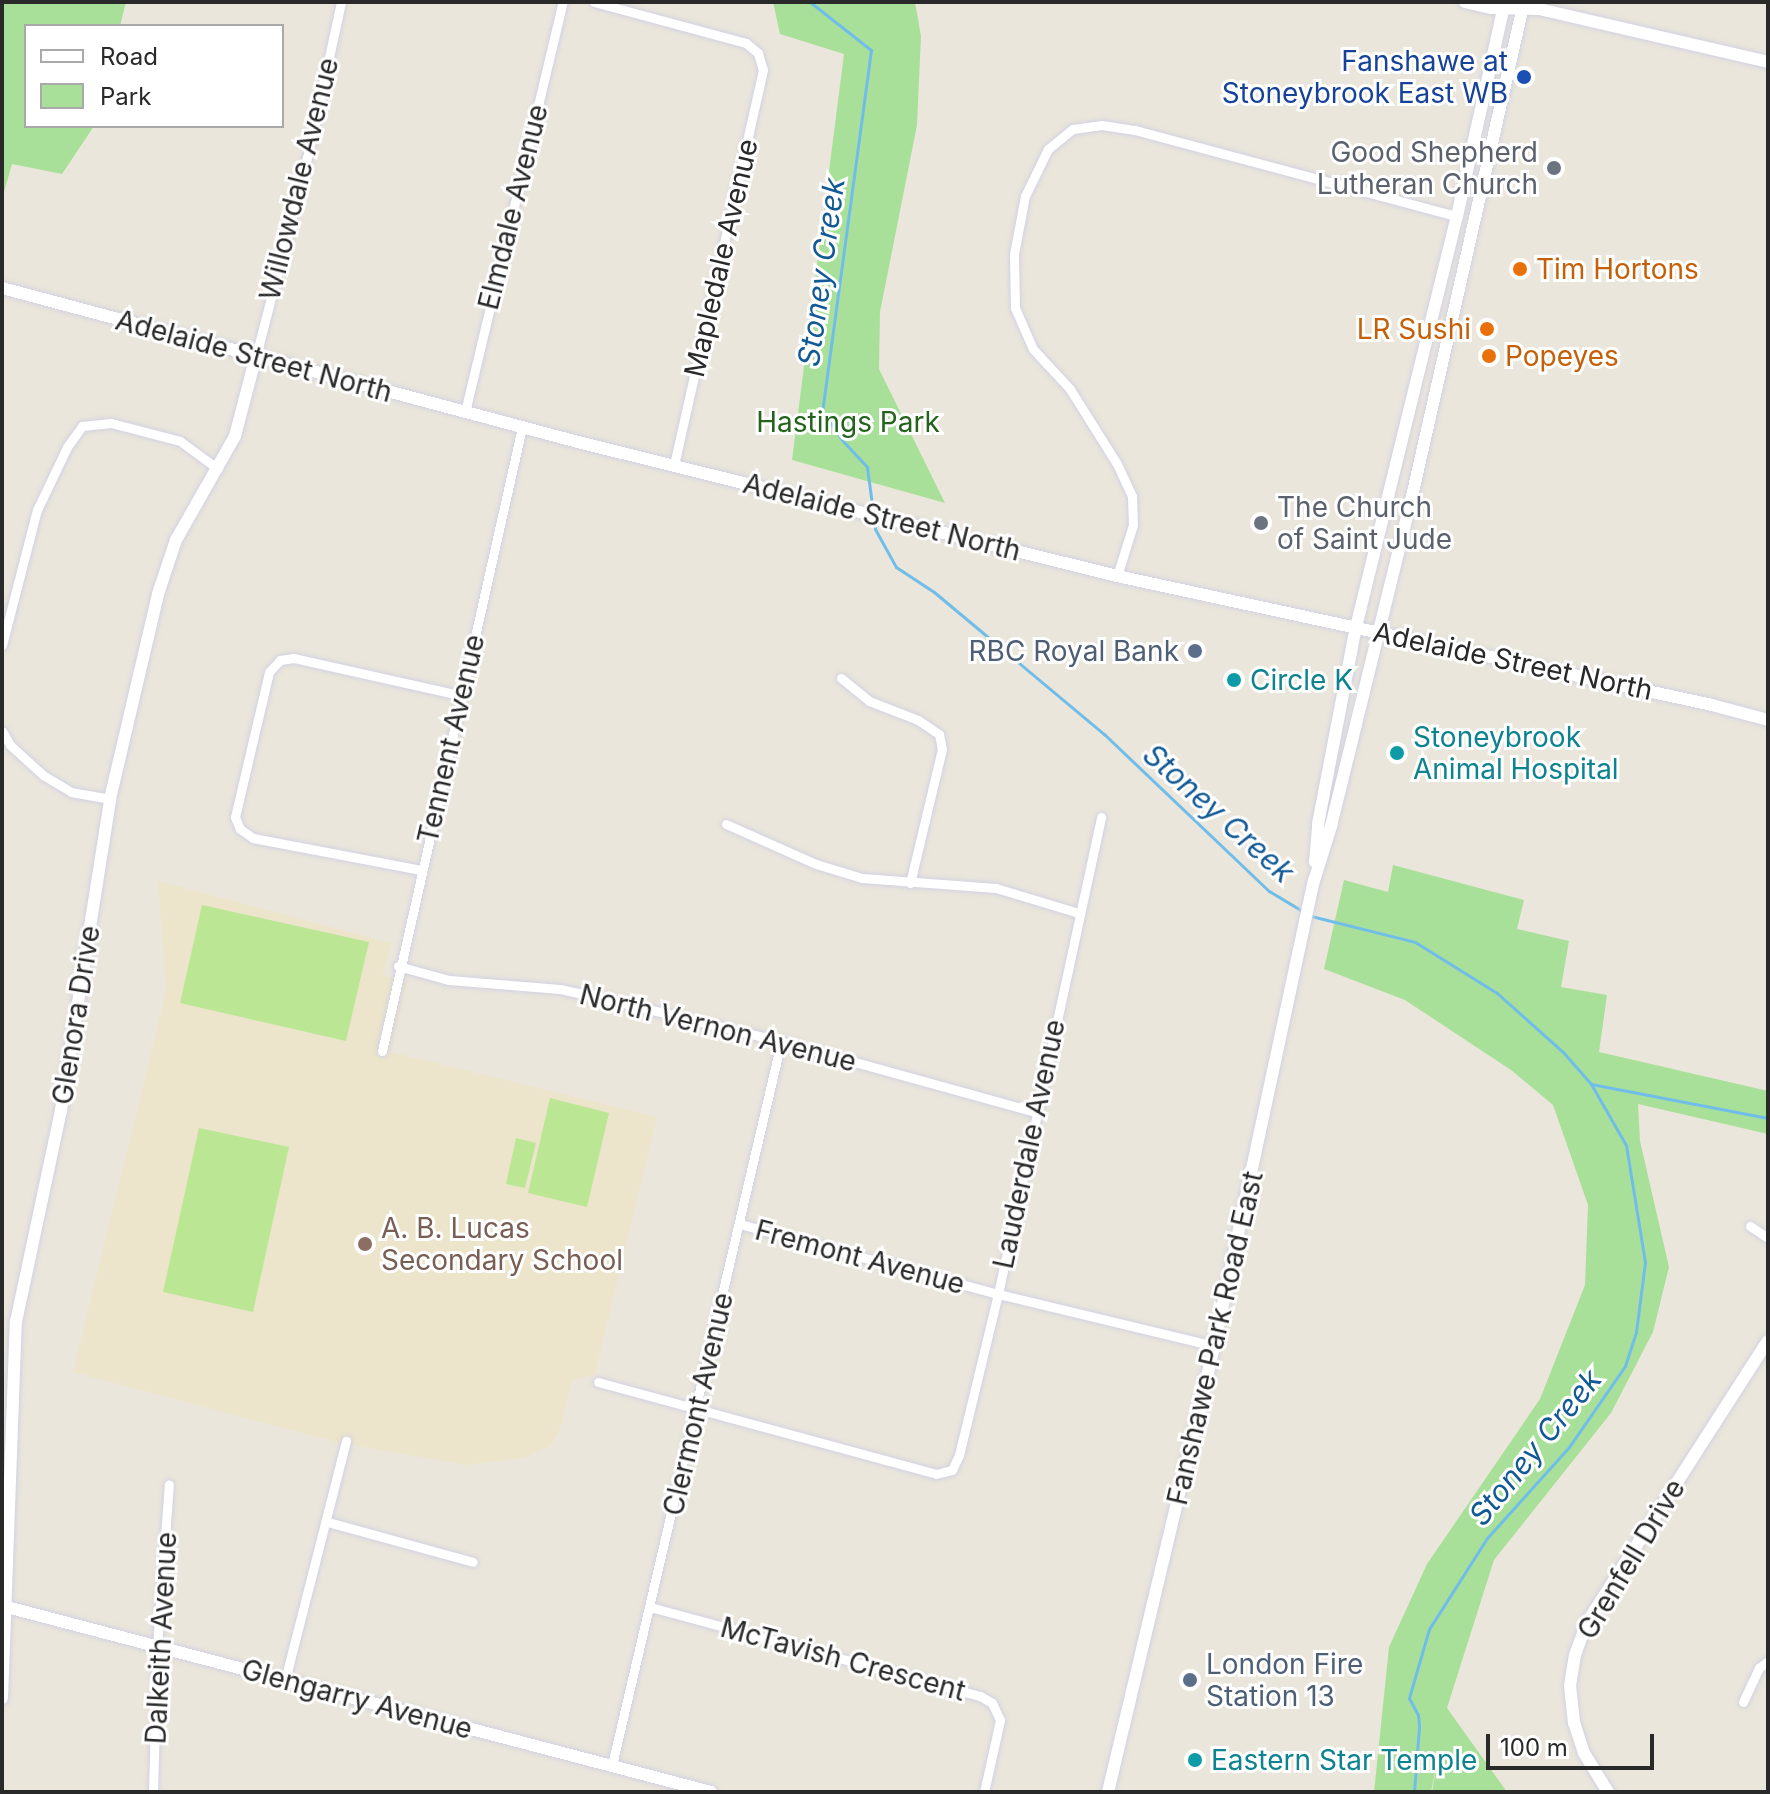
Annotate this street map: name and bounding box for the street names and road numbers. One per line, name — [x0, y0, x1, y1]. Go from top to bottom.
street label: Willowdale Avenue — [253, 54, 345, 304]
street label: Elmdale Avenue — [471, 101, 555, 313]
street label: Mapledale Avenue — [677, 136, 765, 380]
street label: Adelaide Street North — [112, 303, 396, 409]
street label: Adelaide Street North — [740, 466, 1024, 568]
street label: Adelaide Street North — [1370, 615, 1656, 707]
street label: Tennent Avenue — [411, 631, 491, 847]
street label: Glenora Drive — [45, 923, 107, 1107]
street label: North Vernon Avenue — [576, 977, 860, 1079]
street label: Lauderdale Avenue — [986, 1016, 1072, 1272]
street label: Fanshawe Park Road East — [1160, 1168, 1270, 1508]
street label: Fremont Avenue — [752, 1213, 968, 1301]
street label: Clermont Avenue — [656, 1289, 740, 1519]
street label: Grenfell Drive — [1570, 1473, 1692, 1645]
street label: Dalkeith Avenue — [139, 1531, 183, 1745]
street label: McTavish Crescent — [717, 1610, 969, 1708]
street label: Glengarry Avenue — [238, 1652, 476, 1746]

